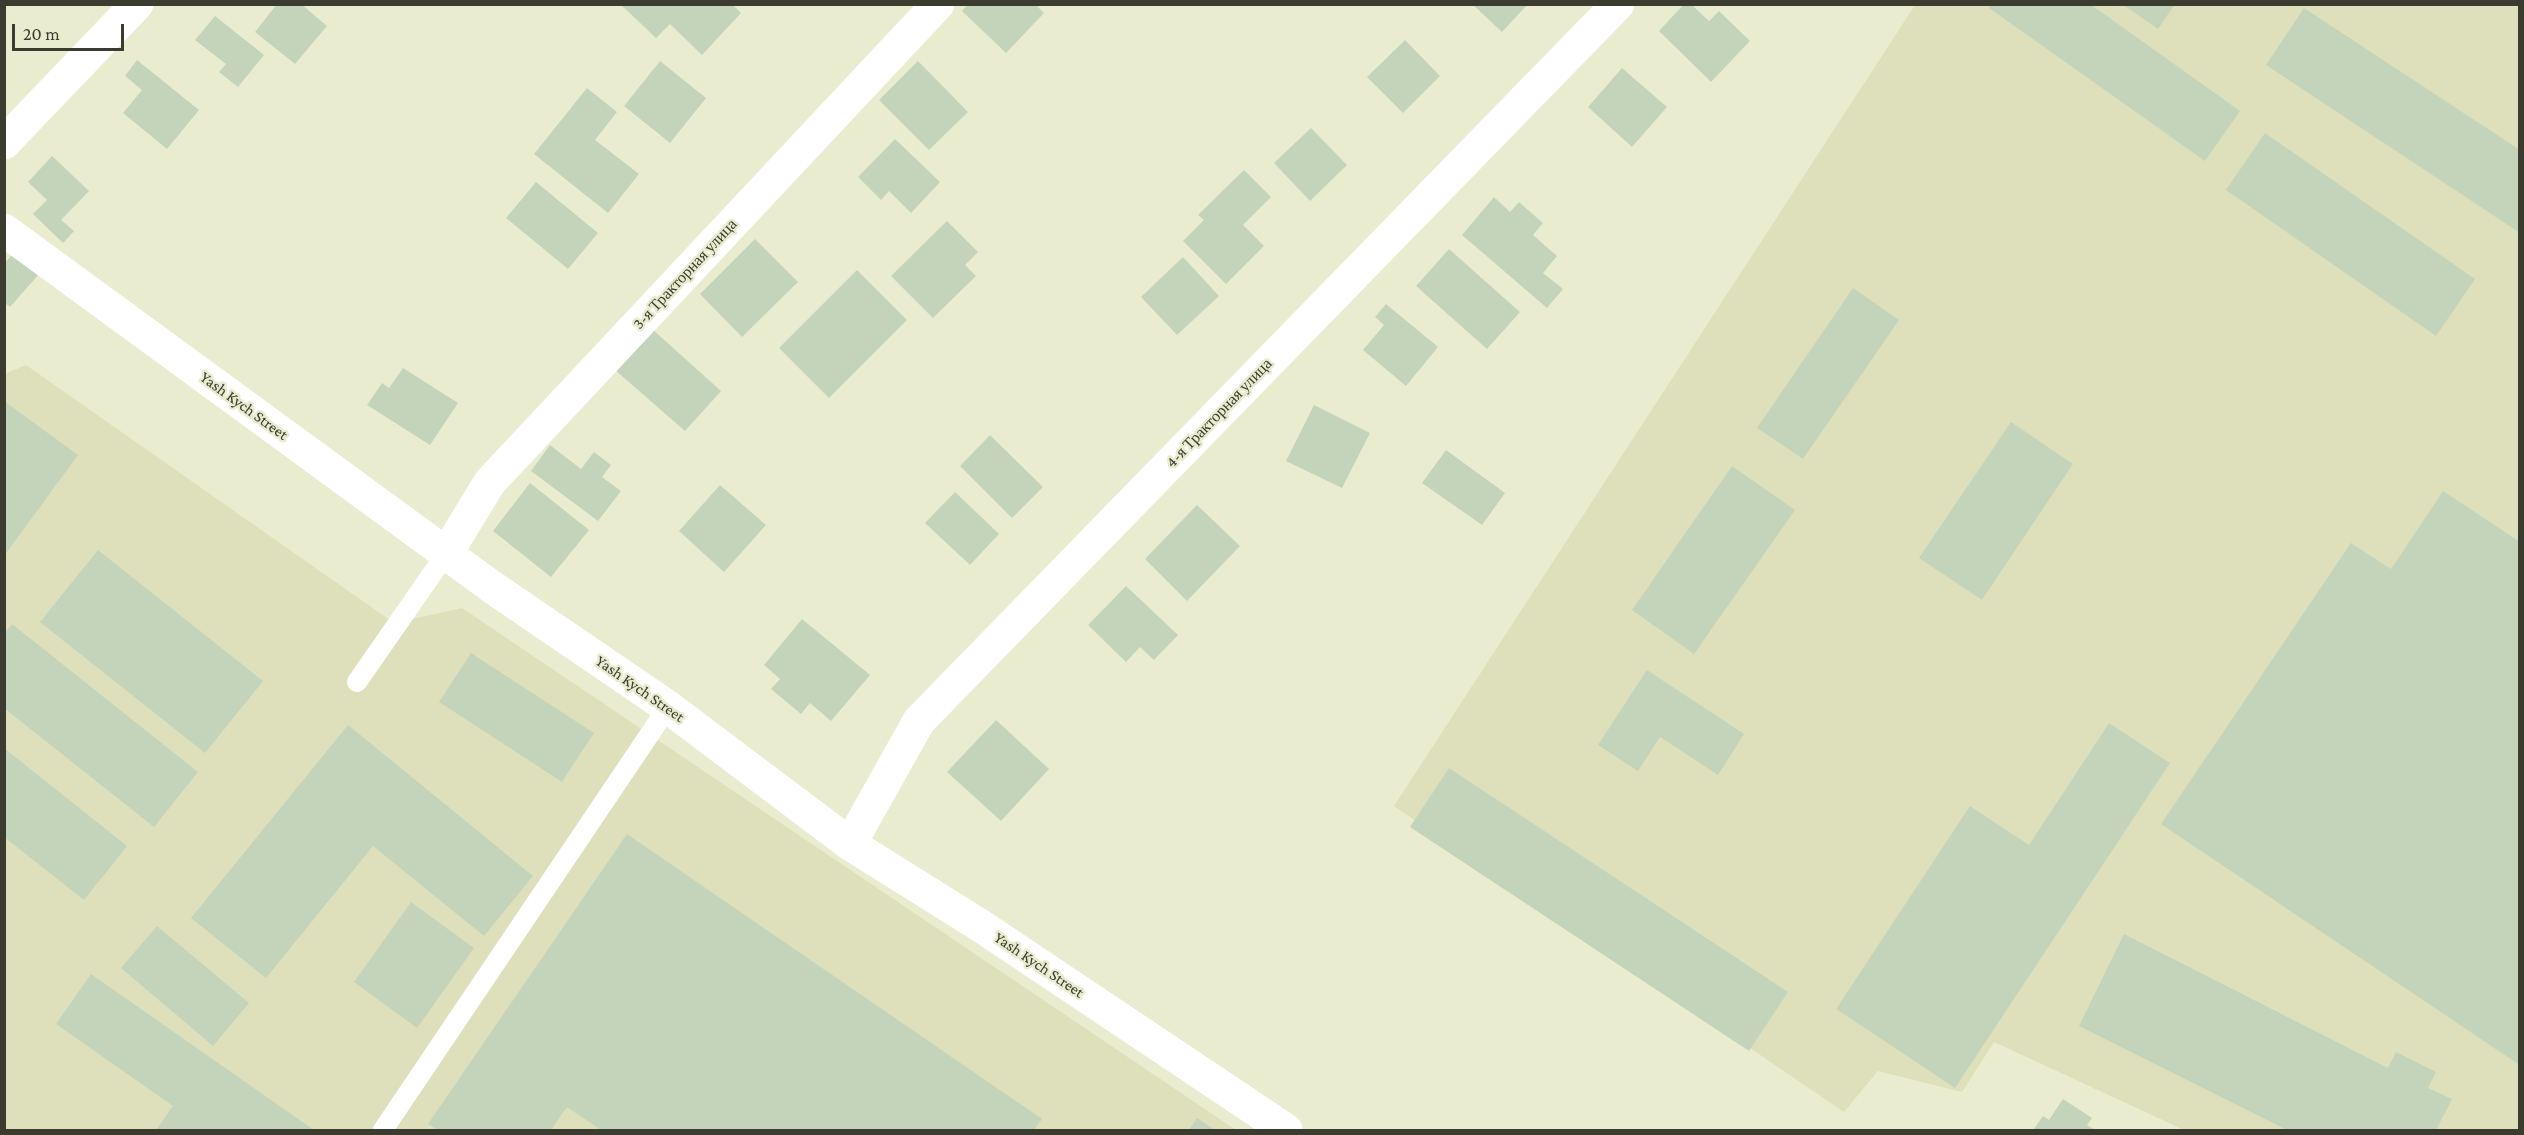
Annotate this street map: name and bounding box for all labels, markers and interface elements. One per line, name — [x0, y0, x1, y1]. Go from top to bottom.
scale bar — [15, 12, 128, 50]
text: 20 m — [23, 24, 60, 44]
street label: 3-я Тракторная улица — [629, 215, 741, 333]
street label: 4-я Тракторная улица — [1162, 354, 1276, 472]
street label: Yash Kych Street — [196, 368, 292, 444]
street label: Yash Kych Street — [592, 651, 688, 727]
street label: Yash Kych Street — [990, 928, 1088, 1002]

